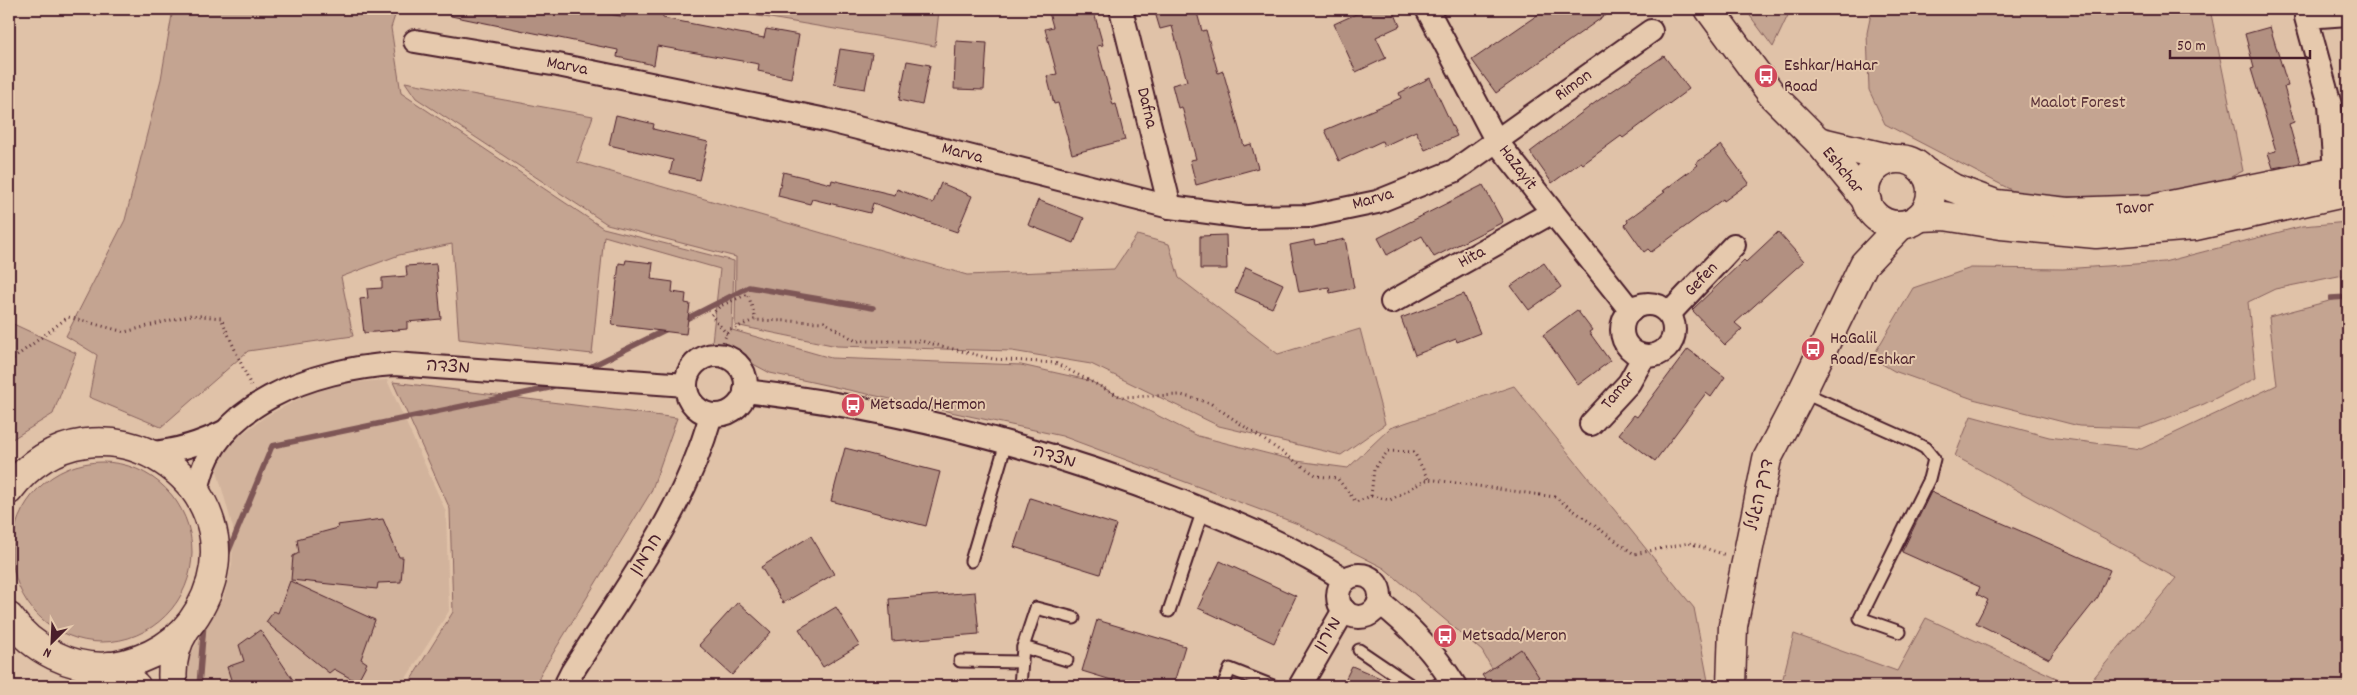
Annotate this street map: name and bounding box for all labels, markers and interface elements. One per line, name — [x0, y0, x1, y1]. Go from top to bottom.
scale bar — [2170, 28, 2310, 60]
text: 50 m — [2177, 36, 2206, 58]
street label: Marva — [544, 51, 590, 83]
place label: Eshkar/HaHar Road — [1784, 54, 1878, 100]
bus stop icon: Eshkar/HaHar Road — [1753, 63, 1779, 89]
street label: Rimon — [1550, 64, 1598, 108]
street label: Dafna — [1129, 85, 1163, 131]
park label: Maalot Forest — [2030, 91, 2126, 116]
street label: Marva — [939, 137, 986, 171]
street label: HaZayit — [1492, 140, 1543, 196]
street label: Eshchar — [1815, 142, 1869, 200]
street label: Marva — [1350, 182, 1397, 218]
street label: Tavor — [2115, 195, 2155, 223]
street label: Hita — [1454, 240, 1491, 276]
street label: Gefen — [1679, 257, 1725, 303]
place label: HaGalil Road/Eshkar — [1830, 327, 1916, 373]
bus stop icon: HaGalil Road/Eshkar — [1800, 336, 1826, 362]
street label: מצדה — [425, 354, 471, 382]
street label: Tamar — [1596, 366, 1642, 416]
bus stop icon: Metsada/Hermon — [840, 392, 866, 418]
place label: Metsada/Hermon — [870, 393, 986, 418]
street label: מצדה — [1029, 440, 1079, 476]
street label: דרך הגליל — [1741, 457, 1781, 533]
street label: חרמון — [625, 529, 669, 581]
street label: מירון — [1309, 613, 1349, 657]
north arrow — [28, 618, 78, 668]
bus stop icon: Metsada/Meron — [1432, 623, 1458, 649]
place label: Metsada/Meron — [1462, 624, 1567, 649]
text: N — [40, 641, 55, 663]

